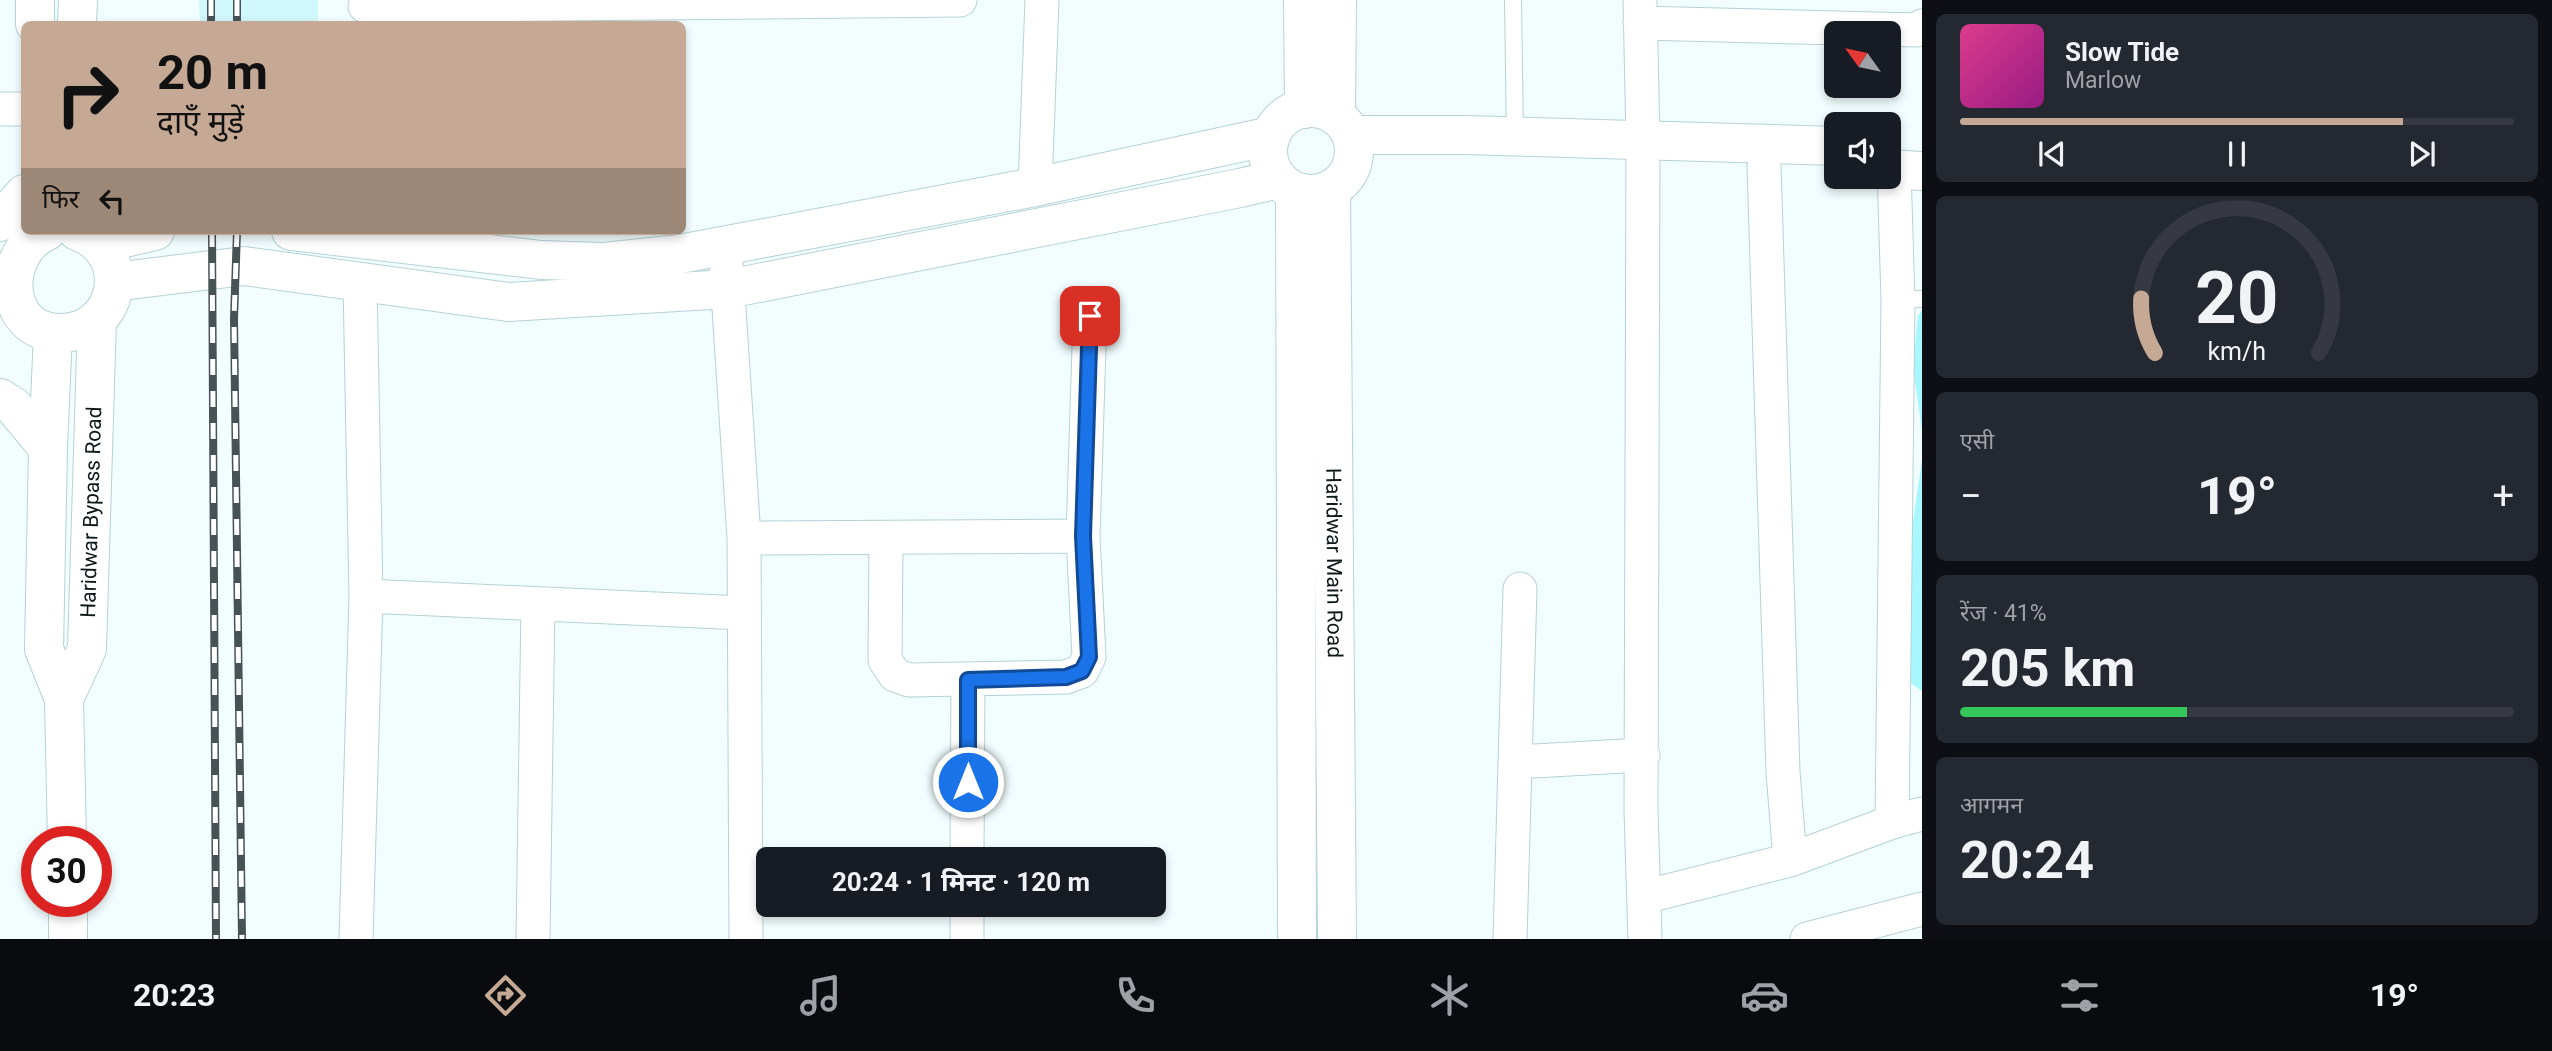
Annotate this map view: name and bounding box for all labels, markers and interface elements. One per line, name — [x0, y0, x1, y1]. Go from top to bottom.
north arrow — [1824, 21, 1900, 98]
map controls — [1824, 21, 1901, 189]
text: Slow Tide — [2065, 37, 2179, 67]
text: 20 m — [157, 44, 268, 101]
icon: right — [42, 49, 133, 140]
text: Marlow — [2065, 67, 2141, 94]
text: दाएँ मुड़ें — [157, 103, 244, 141]
button: sound — [1824, 112, 1901, 189]
icon: previous — [2033, 135, 2071, 173]
icon: pause — [2218, 135, 2256, 173]
icon: next — [2403, 135, 2441, 173]
icon: left — [93, 182, 131, 220]
text: फिर — [42, 184, 79, 214]
text: 20 — [2195, 256, 2279, 342]
pin — [1060, 286, 1120, 346]
icon: arrive — [1071, 297, 1109, 335]
text: km/h — [2208, 337, 2266, 366]
street label: Haridwar Bypass Road — [76, 406, 106, 618]
text: एसी — [1960, 428, 1994, 455]
text: 19° — [2197, 466, 2277, 527]
street label: Haridwar Main Road — [1321, 468, 1347, 658]
text: − — [1960, 474, 1982, 518]
text: + — [2492, 474, 2514, 518]
text: रेंज · 41% — [1960, 600, 2047, 627]
text: 205 km — [1960, 638, 2135, 699]
position arrow — [931, 745, 1005, 819]
text: आगमन — [1960, 792, 2023, 819]
speed limit sign: 30 — [21, 826, 112, 917]
text: 20:24 — [1960, 830, 2094, 891]
text: 20:24 · 1 मिनट · 120 m — [832, 867, 1090, 897]
icon: directions — [481, 971, 530, 1020]
icon: music — [796, 971, 845, 1020]
icon: phone — [1111, 971, 1160, 1020]
icon: climate — [1425, 971, 1474, 1020]
icon: car — [1740, 971, 1789, 1020]
icon: filters — [2055, 971, 2104, 1020]
text: 20:23 — [133, 976, 215, 1014]
text: 19° — [2370, 976, 2419, 1014]

